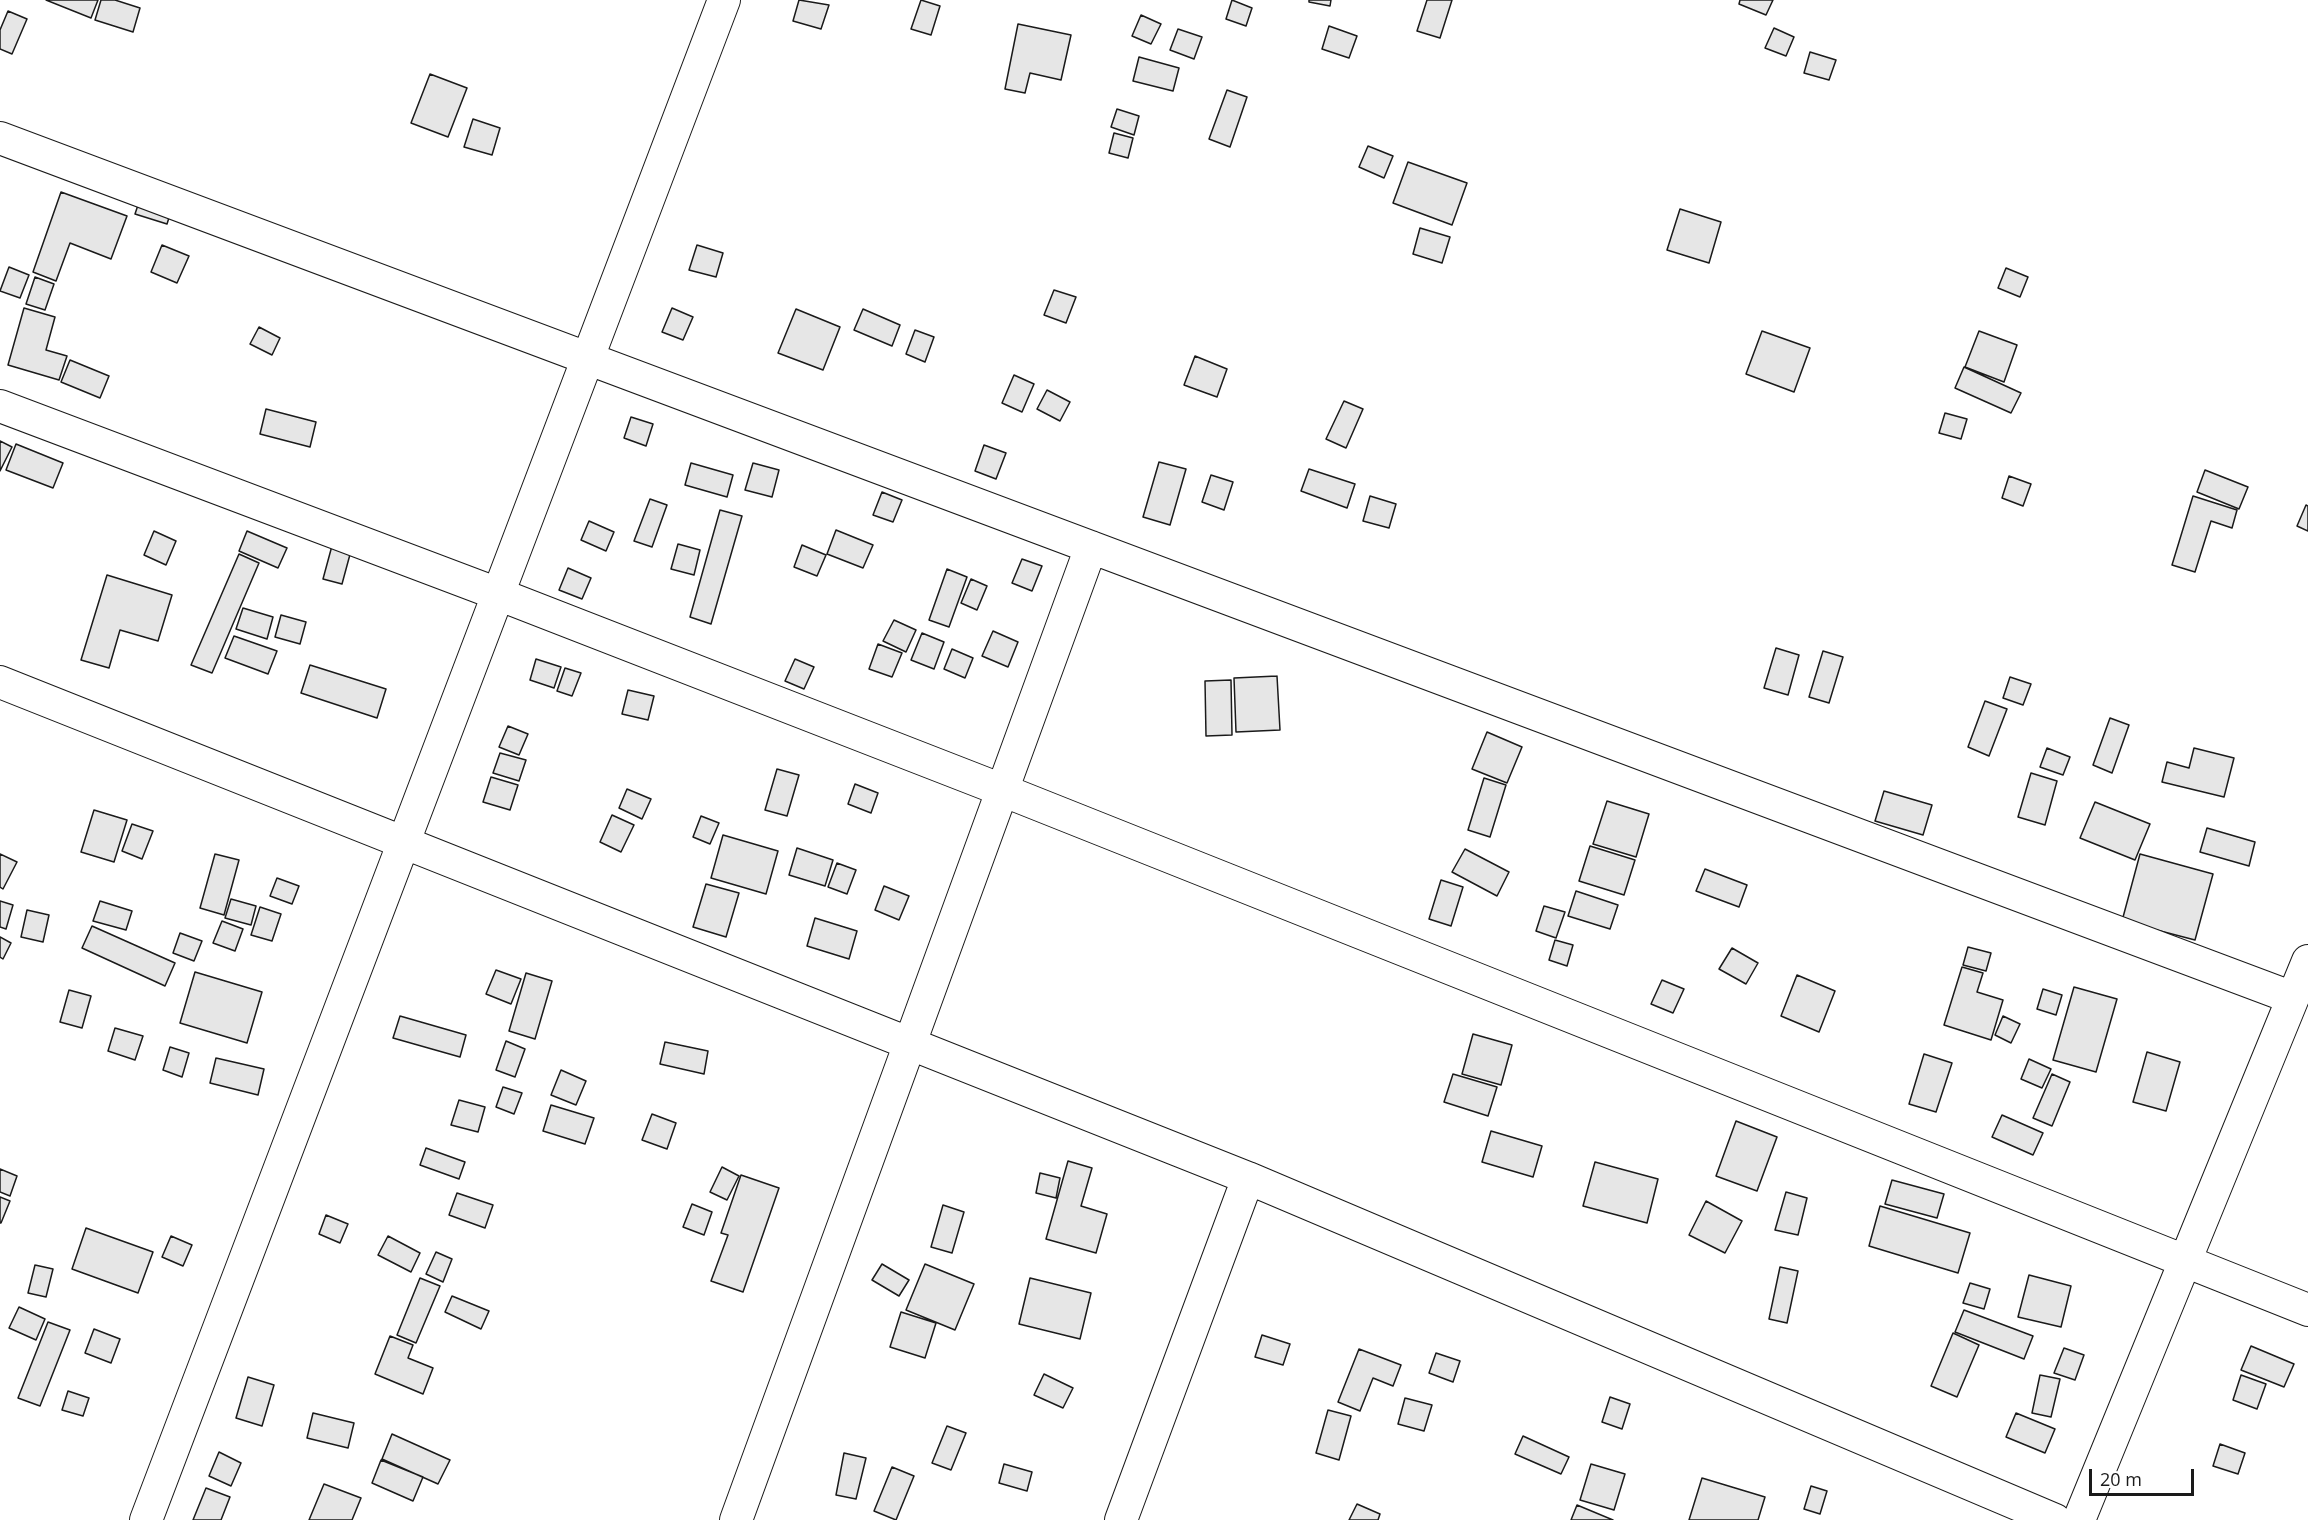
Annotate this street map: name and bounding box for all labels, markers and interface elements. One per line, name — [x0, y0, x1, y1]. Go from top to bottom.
scale bar — [2092, 1457, 2197, 1495]
text: 20 m — [2100, 1467, 2142, 1491]

